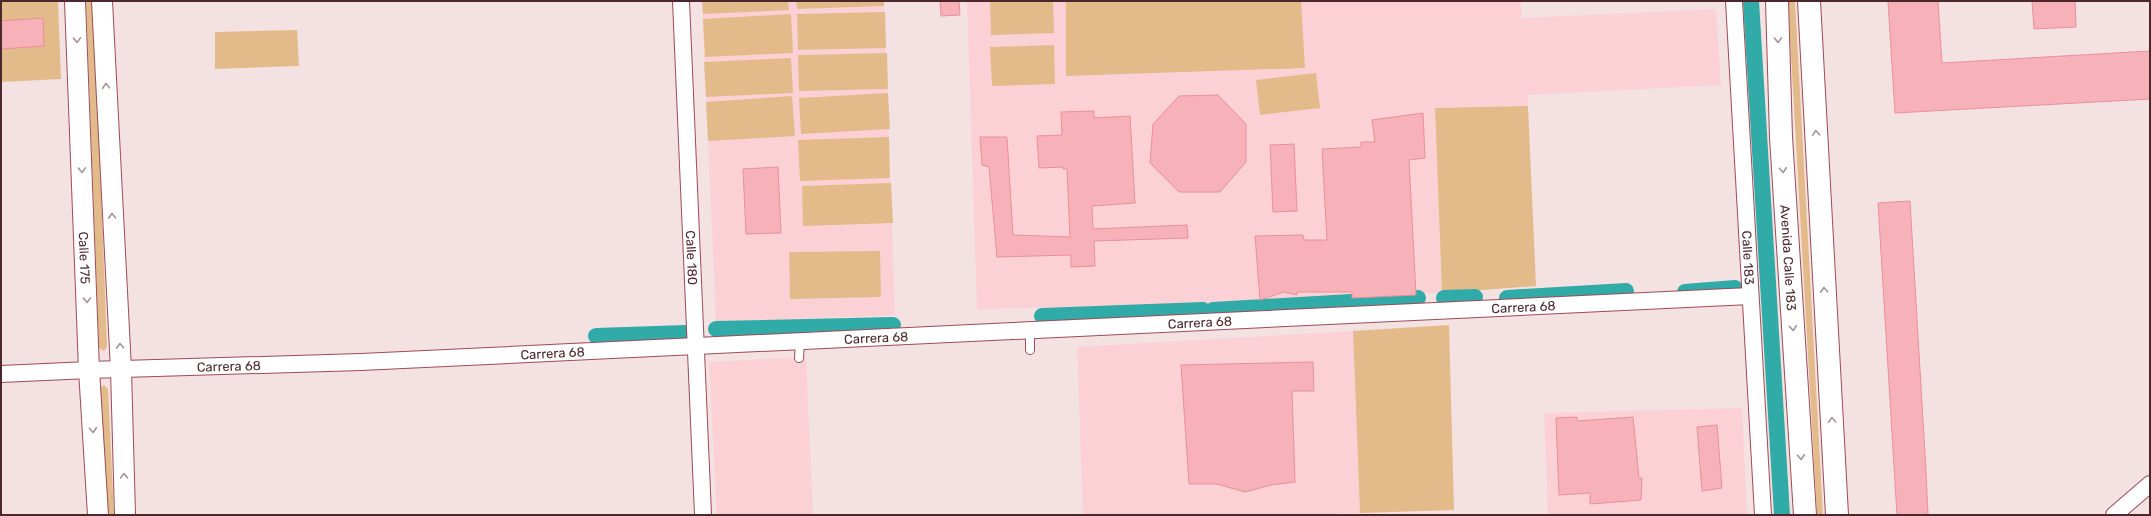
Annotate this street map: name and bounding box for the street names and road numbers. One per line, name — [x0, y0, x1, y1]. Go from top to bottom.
street label: Avenida Calle 183 — [1778, 204, 1800, 311]
street label: Calle 180 — [683, 230, 701, 285]
street label: Calle 183 — [1739, 230, 1758, 285]
street label: Calle 175 — [76, 231, 93, 285]
street label: Carrera 68 — [1491, 298, 1556, 316]
street label: Carrera 68 — [1167, 313, 1232, 331]
street label: Carrera 68 — [844, 329, 909, 347]
street label: Carrera 68 — [520, 344, 585, 362]
street label: Carrera 68 — [197, 357, 261, 374]

